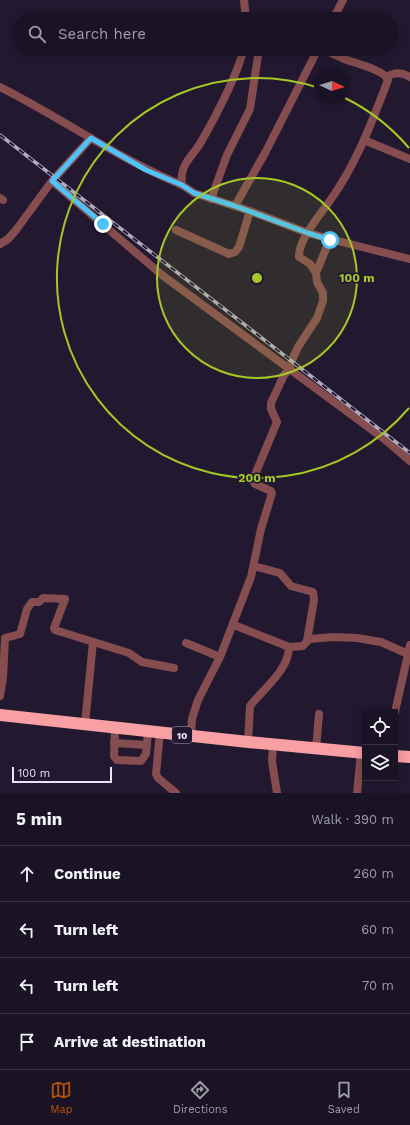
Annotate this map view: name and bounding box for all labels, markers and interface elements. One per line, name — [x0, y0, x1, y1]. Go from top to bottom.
search box — [12, 12, 398, 56]
icon: search — [26, 23, 48, 45]
text: Search here — [58, 25, 146, 43]
north arrow — [314, 68, 350, 104]
route end — [94, 215, 112, 233]
route start — [321, 231, 339, 249]
centre of rings — [250, 271, 264, 285]
text: 100 m — [339, 271, 375, 285]
text: 200 m — [238, 471, 276, 485]
map controls — [362, 709, 398, 781]
button: locate — [362, 709, 398, 745]
road number: 10 — [172, 727, 192, 743]
button: layers — [362, 745, 398, 781]
scale bar — [12, 765, 112, 784]
text: 100 m — [18, 767, 50, 780]
text: 5 min — [16, 809, 62, 829]
text: Walk · 390 m — [311, 812, 394, 827]
icon: ahead — [16, 863, 38, 885]
text: Continue — [54, 865, 121, 883]
text: 260 m — [354, 866, 394, 881]
icon: left — [16, 919, 38, 941]
text: Turn left — [54, 921, 118, 939]
text: 60 m — [361, 922, 394, 937]
icon: left — [16, 975, 38, 997]
text: Turn left — [54, 977, 118, 995]
text: 70 m — [362, 978, 394, 993]
icon: arrive — [16, 1031, 38, 1053]
text: Arrive at destination — [54, 1033, 206, 1051]
tab: Map — [50, 1079, 73, 1116]
tab: Directions — [173, 1079, 227, 1116]
tab: Saved — [328, 1079, 360, 1116]

